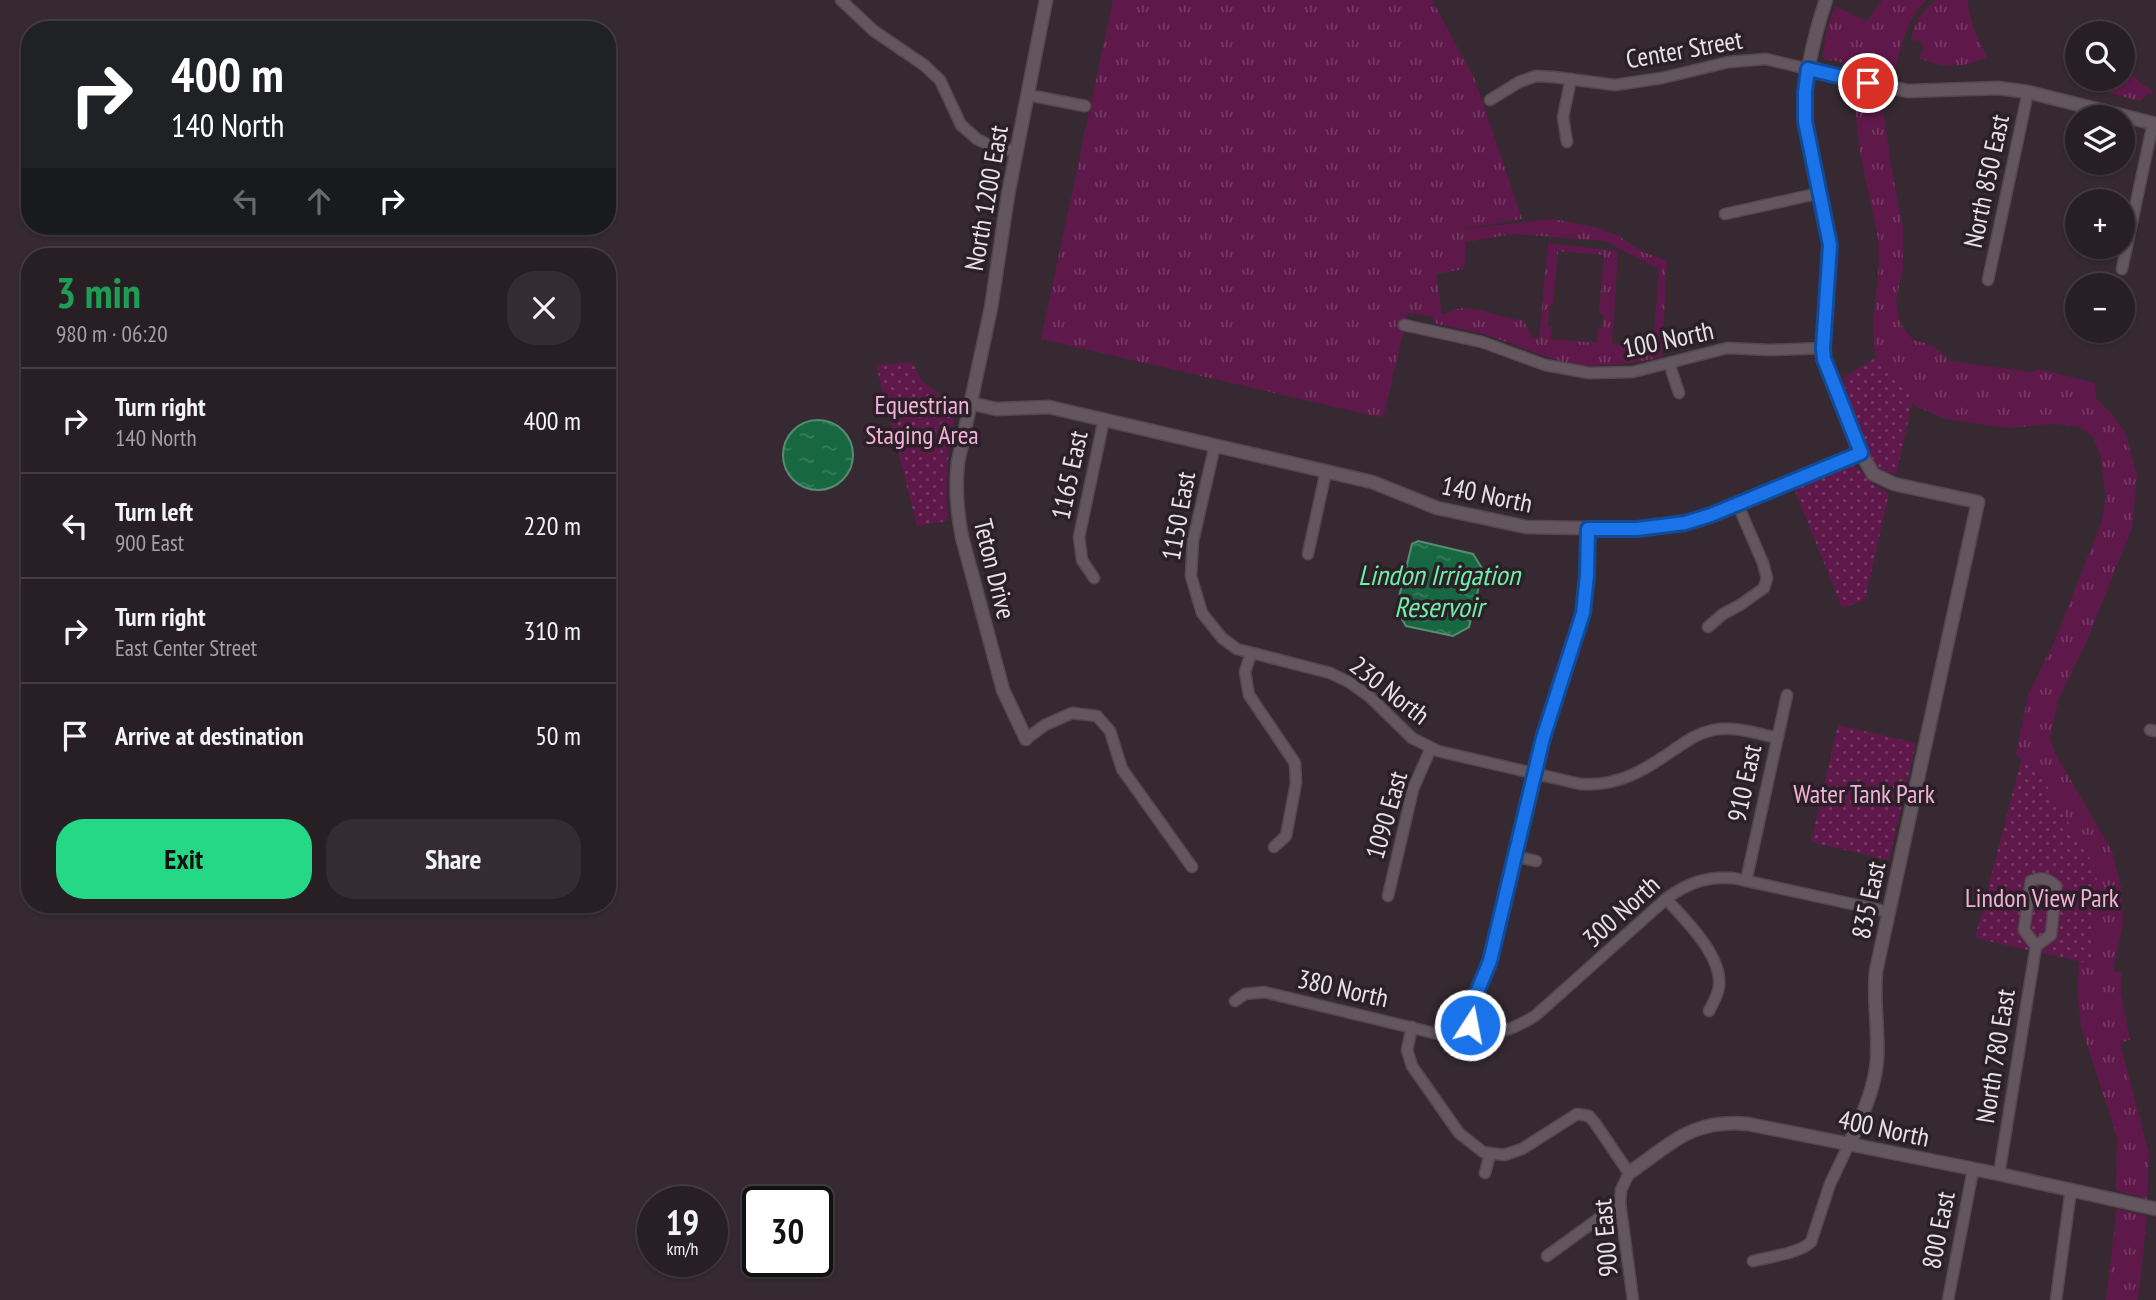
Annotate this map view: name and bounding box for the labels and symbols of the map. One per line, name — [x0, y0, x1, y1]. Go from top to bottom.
street label: Center Street — [1623, 23, 1745, 75]
pin — [1838, 53, 1898, 113]
street label: North 850 East — [1956, 111, 2016, 251]
street label: North 1200 East — [957, 123, 1015, 273]
street label: 100 North — [1619, 313, 1717, 365]
park label: Equestrian Staging Area — [865, 388, 979, 451]
street label: 1165 East — [1044, 428, 1094, 522]
street label: 140 North — [1438, 468, 1536, 520]
street label: 1150 East — [1154, 469, 1202, 563]
street label: Teton Drive — [967, 516, 1023, 622]
water label: Lindon Irrigation Reservoir — [1358, 556, 1522, 625]
street label: 230 North — [1344, 649, 1436, 731]
street label: 910 East — [1720, 741, 1768, 825]
street label: 1090 East — [1358, 767, 1414, 863]
park label: Water Tank Park — [1793, 777, 1935, 810]
street label: 835 East — [1844, 858, 1892, 942]
street label: 300 North — [1576, 868, 1666, 954]
park label: Lindon View Park — [1965, 881, 2119, 914]
street label: 380 North — [1294, 962, 1392, 1014]
street label: North 780 East — [1968, 987, 2022, 1125]
position arrow — [1433, 988, 1507, 1062]
street label: 400 North — [1835, 1102, 1933, 1154]
speed limit sign: 30 — [742, 1186, 833, 1277]
street label: 800 East — [1914, 1189, 1962, 1271]
street label: 900 East — [1585, 1198, 1625, 1278]

